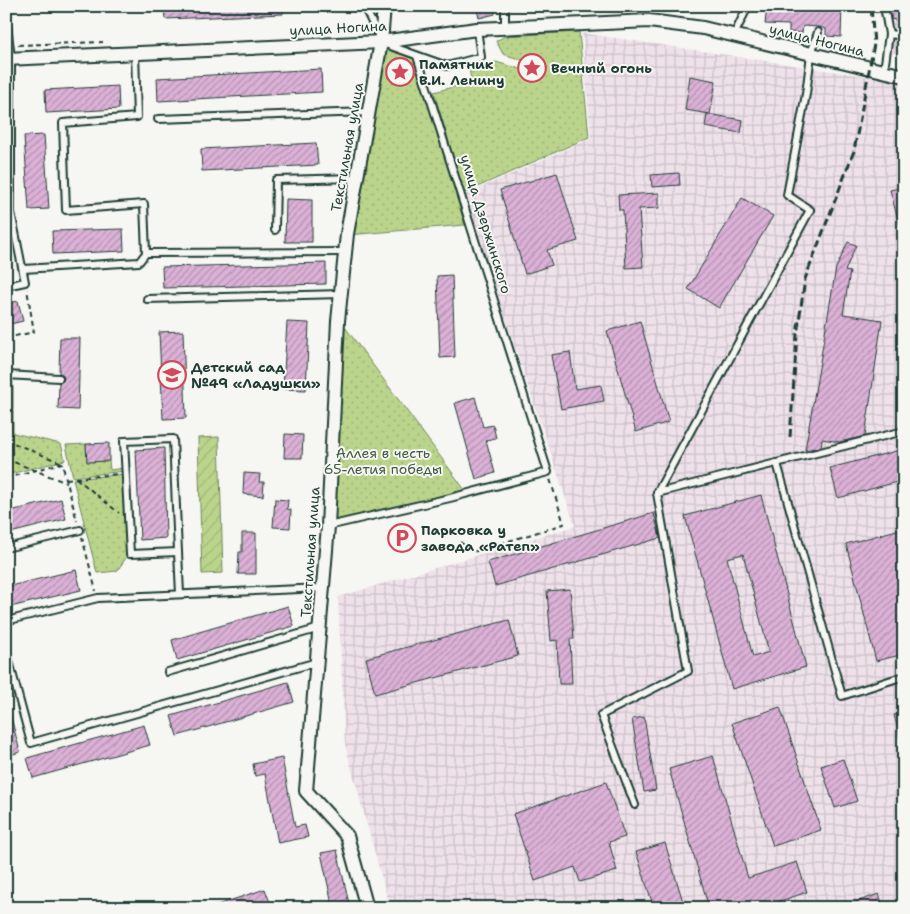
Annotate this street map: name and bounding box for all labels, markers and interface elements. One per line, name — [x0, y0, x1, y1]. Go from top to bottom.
street label: улица Ногина — [289, 16, 387, 40]
street label: улица Ногина — [768, 19, 867, 61]
place icon: Вечный огонь — [517, 53, 547, 83]
place label: Памятник В.И. Ленину — [419, 55, 504, 89]
place icon: Памятник В.И. Ленину — [385, 57, 415, 87]
place label: Вечный огонь — [551, 59, 652, 77]
street label: Текстильная улица — [327, 81, 367, 213]
street label: улица Дзержинского — [456, 152, 516, 296]
place label: Детский сад №49 «Ладушки» — [191, 358, 321, 392]
school or university icon: Детский сад №49 «Ладушки» — [157, 360, 187, 390]
park label: Аллея в честь 65-летия победы — [324, 444, 442, 478]
street label: Текстильная улица — [296, 486, 324, 618]
place label: Парковка у завода «Ратеп» — [421, 521, 540, 555]
parking icon: Парковка у завода «Ратеп» — [387, 523, 417, 553]

